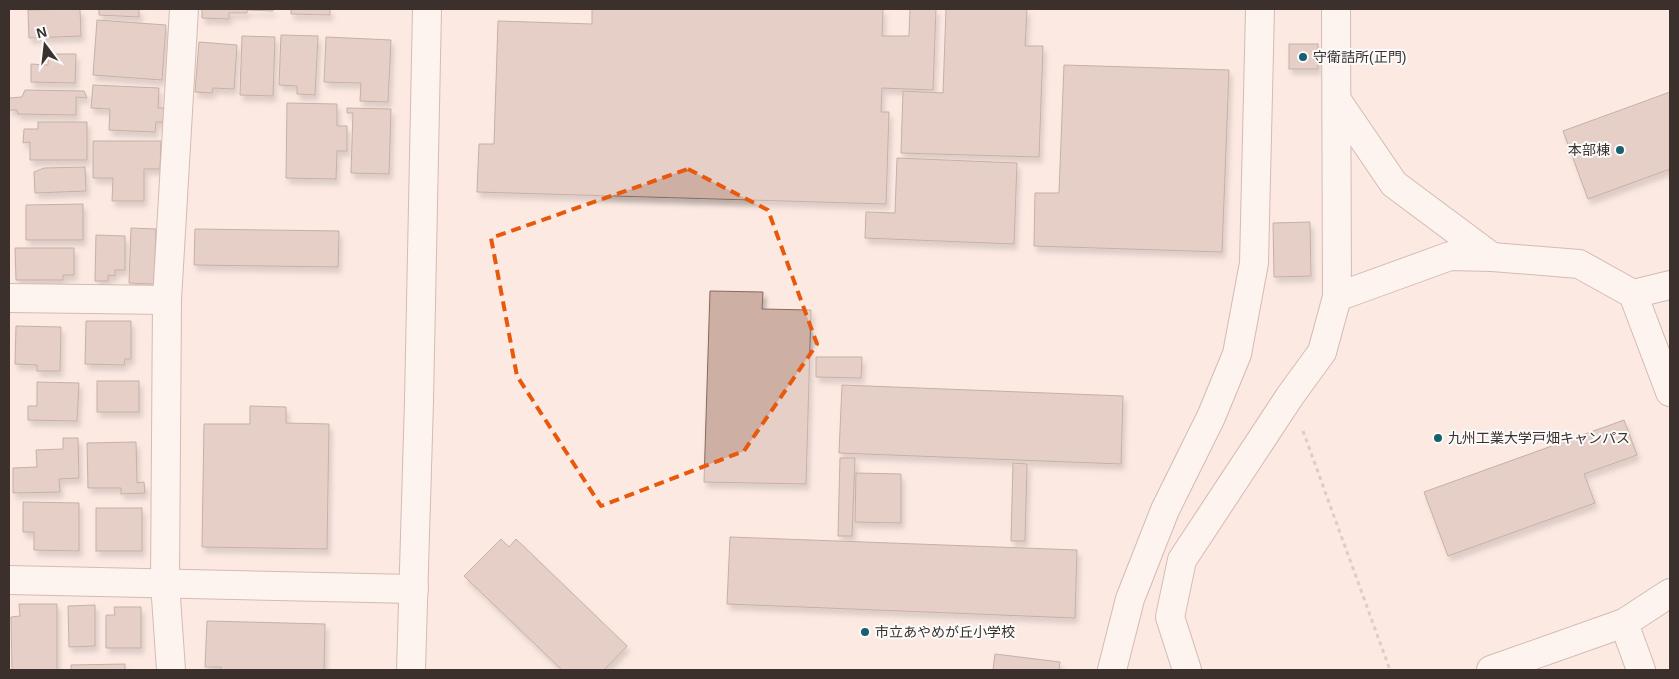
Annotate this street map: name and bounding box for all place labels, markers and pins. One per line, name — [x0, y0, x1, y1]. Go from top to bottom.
place label: 守衛詰所(正門) — [1313, 49, 1406, 65]
marker: 守衛詰所(正門) — [1297, 51, 1309, 63]
place label: 本部棟 — [1568, 142, 1610, 158]
marker: 本部棟 — [1614, 144, 1626, 156]
place label: 九州工業大学戸畑キャンパス — [1448, 430, 1630, 446]
marker: 九州工業大学戸畑キャンパス — [1432, 432, 1444, 444]
place label: 市立あやめが丘小学校 — [875, 624, 1015, 640]
marker: 市立あやめが丘小学校 — [859, 626, 871, 638]

